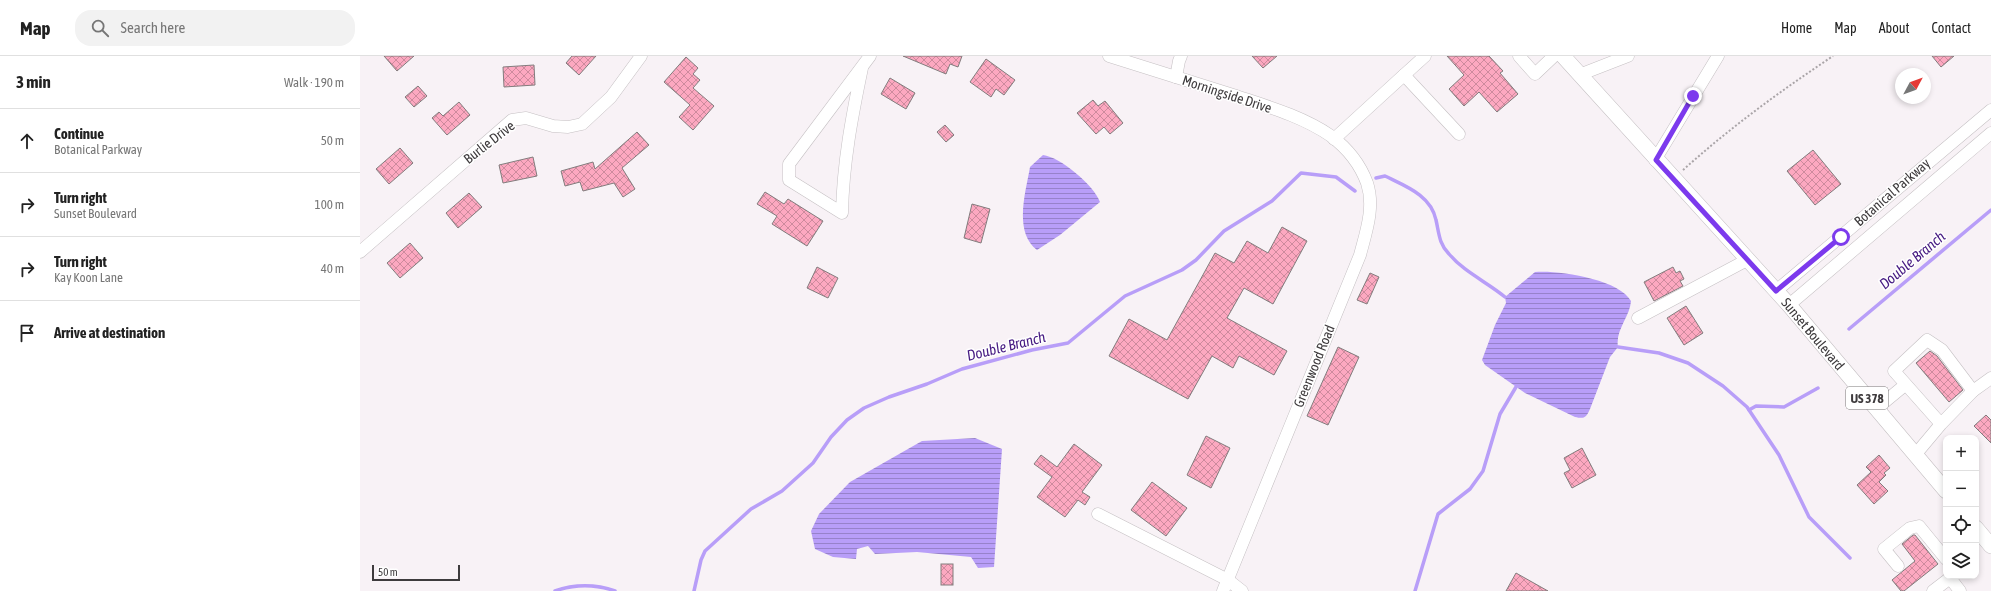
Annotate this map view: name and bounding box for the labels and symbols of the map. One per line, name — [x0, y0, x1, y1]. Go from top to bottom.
north arrow — [1895, 68, 1931, 104]
street label: Morningside Drive — [1180, 72, 1274, 116]
route end — [1684, 87, 1702, 105]
street label: Burlie Drive — [460, 117, 518, 167]
street label: Botanical Parkway — [1851, 155, 1933, 229]
route start — [1832, 228, 1850, 246]
water label: Double Branch — [1876, 228, 1948, 292]
street label: Sunset Boulevard — [1778, 295, 1848, 373]
street label: Greenwood Road — [1290, 322, 1338, 410]
water label: Double Branch — [965, 328, 1047, 364]
road number: US 378 — [1846, 387, 1888, 409]
scale bar — [372, 563, 460, 582]

